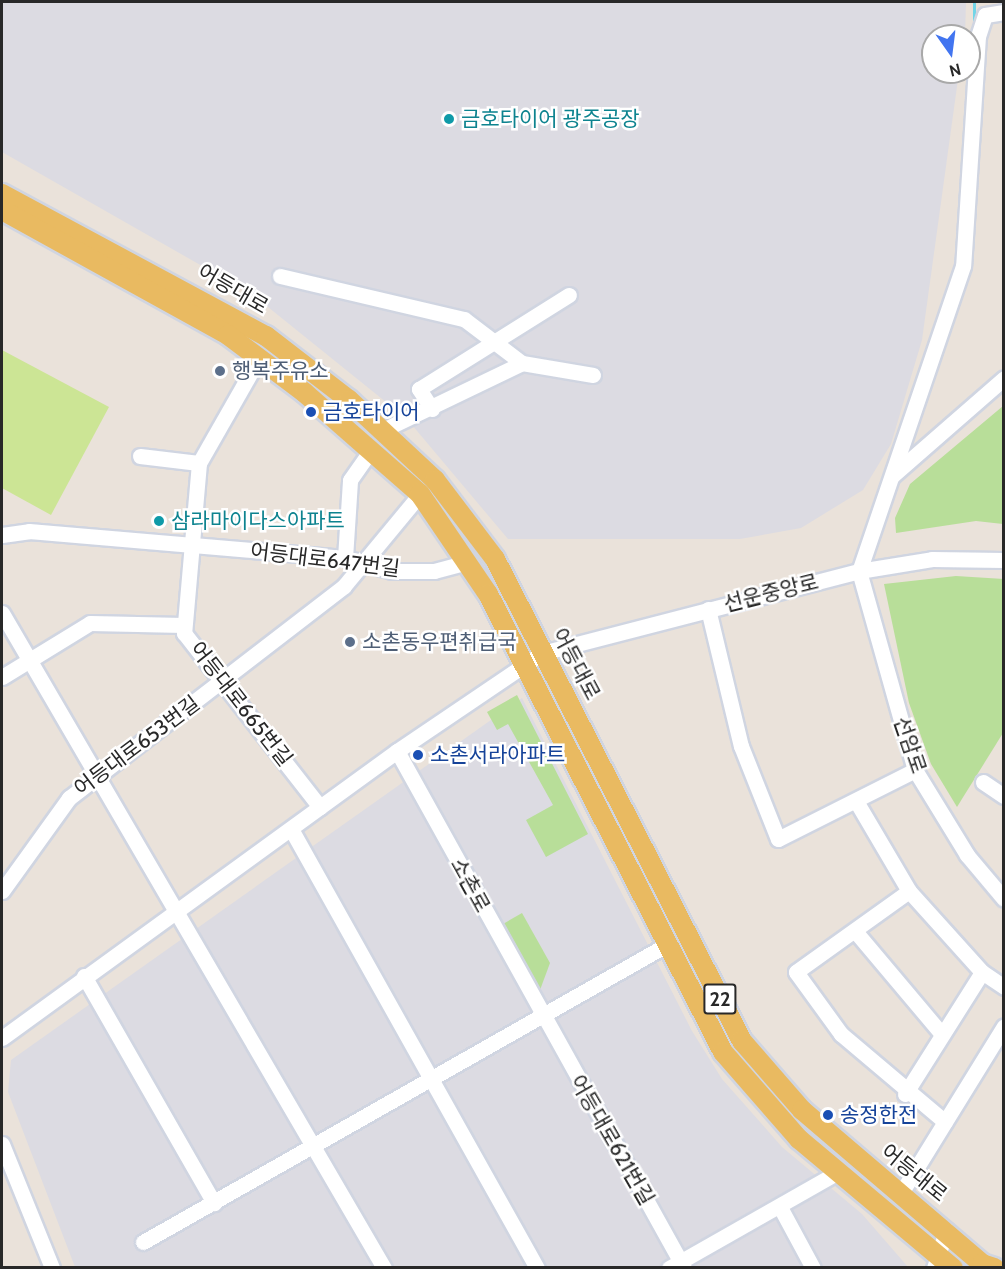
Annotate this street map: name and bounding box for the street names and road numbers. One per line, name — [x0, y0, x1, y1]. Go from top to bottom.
street label: 어등대로 — [193, 259, 273, 319]
street label: 어등대로647번길 — [249, 538, 401, 582]
street label: 선운중앙로 — [721, 569, 821, 617]
street label: 어등대로 — [547, 624, 605, 704]
street label: 어등대로665번길 — [185, 637, 297, 771]
street label: 어등대로653번길 — [69, 691, 205, 801]
street label: 선암로 — [889, 713, 931, 777]
street label: 소촌로 — [445, 854, 495, 916]
road number: 22 — [702, 982, 738, 1016]
street label: 어등대로621번길 — [565, 1071, 659, 1209]
street label: 어등대로 — [876, 1139, 952, 1207]

